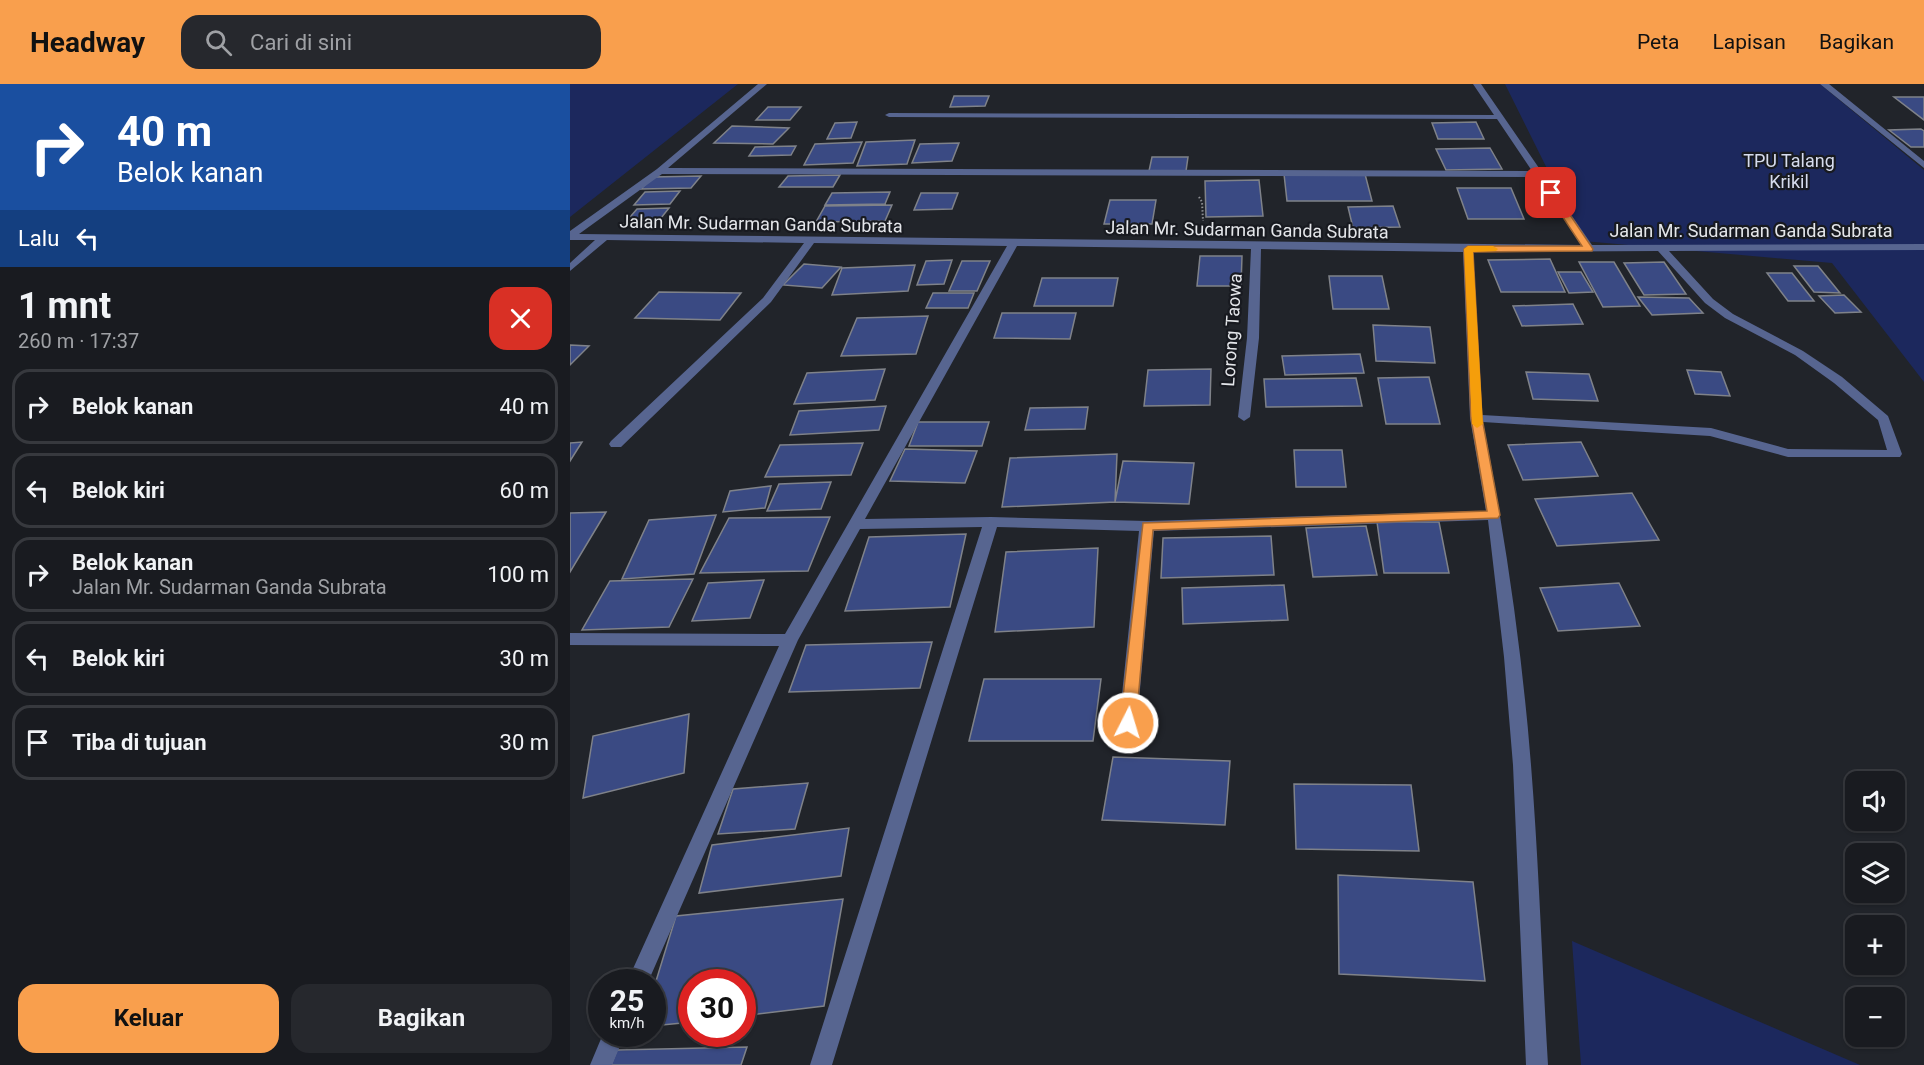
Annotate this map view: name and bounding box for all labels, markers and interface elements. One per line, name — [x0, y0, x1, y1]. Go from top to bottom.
search box — [181, 15, 601, 69]
text: Headway — [30, 26, 145, 59]
icon: search — [202, 26, 235, 59]
text: Cari di sini — [250, 30, 352, 55]
text: Peta — [1637, 30, 1679, 54]
text: Lapisan — [1712, 30, 1786, 54]
text: Bagikan — [1819, 30, 1894, 54]
text: 40 m — [117, 107, 212, 156]
icon: right — [18, 108, 96, 186]
park label: TPU Talang Krikil — [1743, 150, 1835, 192]
text: Belok kanan — [117, 157, 263, 189]
pin — [1525, 167, 1576, 218]
icon: arrive — [1534, 176, 1567, 209]
street label: Jalan Mr. Sudarman Ganda Subrata — [619, 211, 903, 236]
street label: Jalan Mr. Sudarman Ganda Subrata — [1105, 217, 1389, 242]
street label: Jalan Mr. Sudarman Ganda Subrata — [1609, 220, 1893, 241]
icon: left — [71, 222, 104, 255]
text: Lalu — [18, 226, 59, 251]
street label: Lorong Taowa — [1217, 273, 1246, 387]
text: 1 mnt — [18, 285, 111, 327]
button: close — [489, 287, 552, 350]
text: 260 m · 17:37 — [18, 329, 139, 353]
icon: right — [21, 390, 54, 423]
text: Belok kanan — [72, 394, 193, 419]
text: 40 m — [500, 394, 549, 419]
icon: left — [21, 474, 54, 507]
text: Belok kiri — [72, 478, 165, 503]
text: 60 m — [500, 478, 549, 503]
text: Belok kanan — [72, 550, 193, 575]
icon: right — [21, 558, 54, 591]
text: 100 m — [487, 562, 549, 587]
text: Jalan Mr. Sudarman Ganda Subrata — [72, 575, 387, 599]
icon: left — [21, 642, 54, 675]
text: Belok kiri — [72, 646, 165, 671]
text: 30 m — [500, 646, 549, 671]
position arrow — [1096, 691, 1160, 755]
icon: arrive — [21, 726, 54, 759]
text: Tiba di tujuan — [72, 730, 207, 755]
text: 30 m — [500, 730, 549, 755]
map controls — [1845, 771, 1905, 1047]
button: sound — [1845, 771, 1905, 831]
button: layers — [1845, 843, 1905, 903]
button: + — [1845, 915, 1905, 975]
speed limit sign: 30 — [678, 969, 756, 1047]
text: 25 — [610, 983, 644, 1018]
button: Keluar — [18, 984, 279, 1053]
button: Bagikan — [291, 984, 552, 1053]
button: − — [1845, 987, 1905, 1047]
text: km/h — [609, 1014, 645, 1032]

